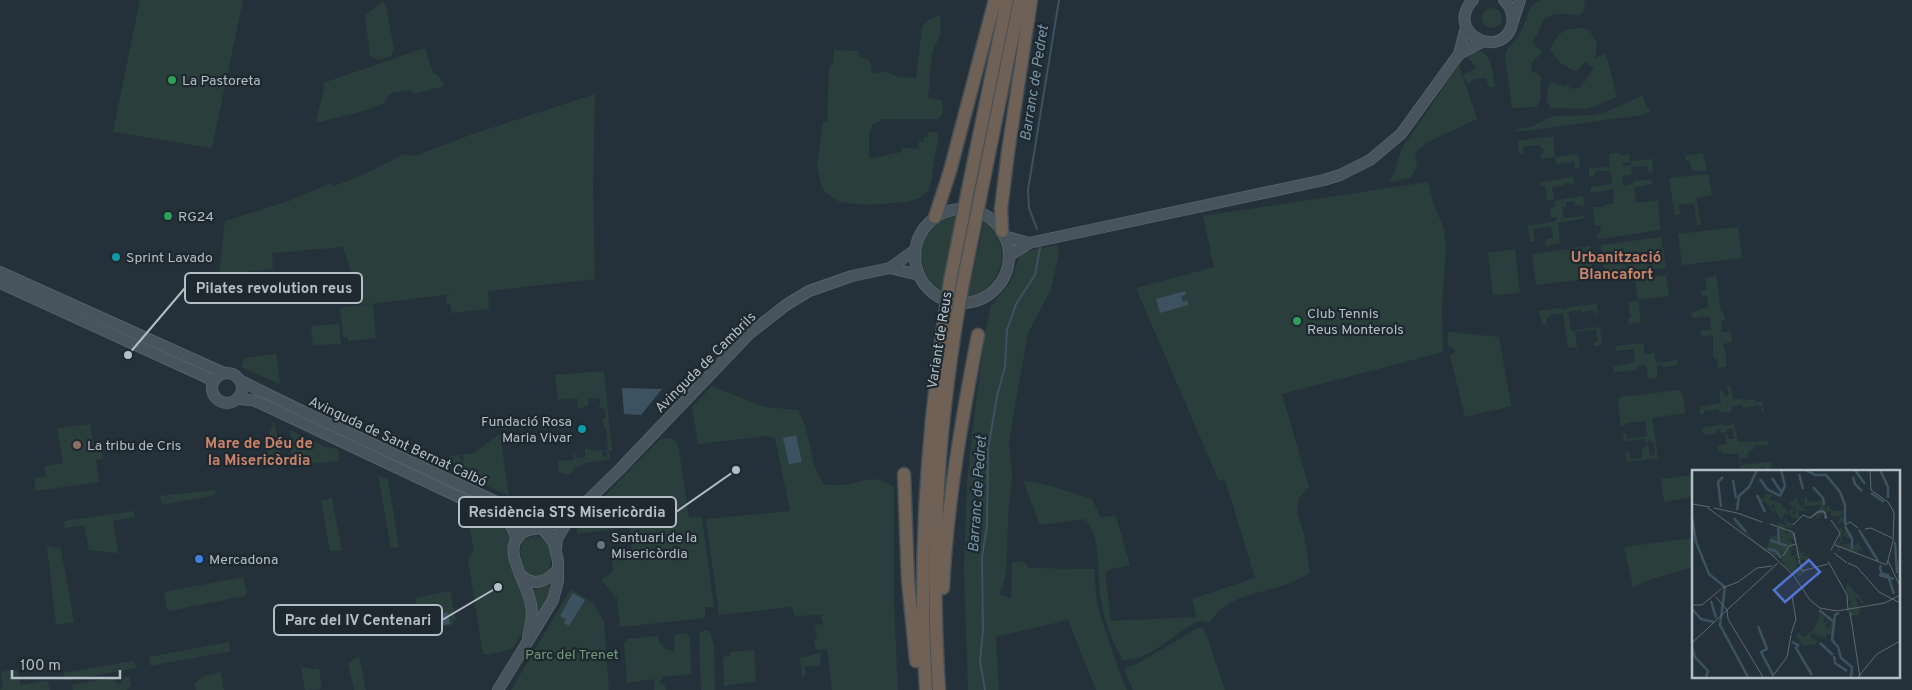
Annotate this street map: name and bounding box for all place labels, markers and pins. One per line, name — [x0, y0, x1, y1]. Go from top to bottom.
place label: La Pastoreta — [182, 73, 261, 90]
marker: La Pastoreta — [166, 74, 178, 86]
place label: RG24 — [178, 209, 214, 226]
marker: RG24 — [162, 210, 174, 222]
place label: Sprint Lavado — [126, 250, 213, 267]
marker: Sprint Lavado — [110, 251, 122, 263]
callout: Pilates revolution reus — [185, 273, 362, 303]
place label: Club Tennis Reus Monterols — [1307, 306, 1404, 339]
marker: Club Tennis Reus Monterols — [1291, 315, 1303, 327]
place label: Fundació Rosa Maria Vivar — [481, 414, 573, 447]
marker: Fundació Rosa Maria Vivar — [576, 423, 588, 435]
place label: La tribu de Cris — [87, 438, 181, 455]
marker: La tribu de Cris — [71, 439, 83, 451]
callout: Residència STS Misericòrdia — [459, 497, 676, 527]
place label: Santuari de la Misericòrdia — [611, 530, 697, 563]
marker: Santuari de la Misericòrdia — [595, 539, 607, 551]
place label: Mercadona — [209, 552, 278, 569]
marker: Mercadona — [193, 553, 205, 565]
callout: Parc del IV Centenari — [274, 605, 442, 635]

